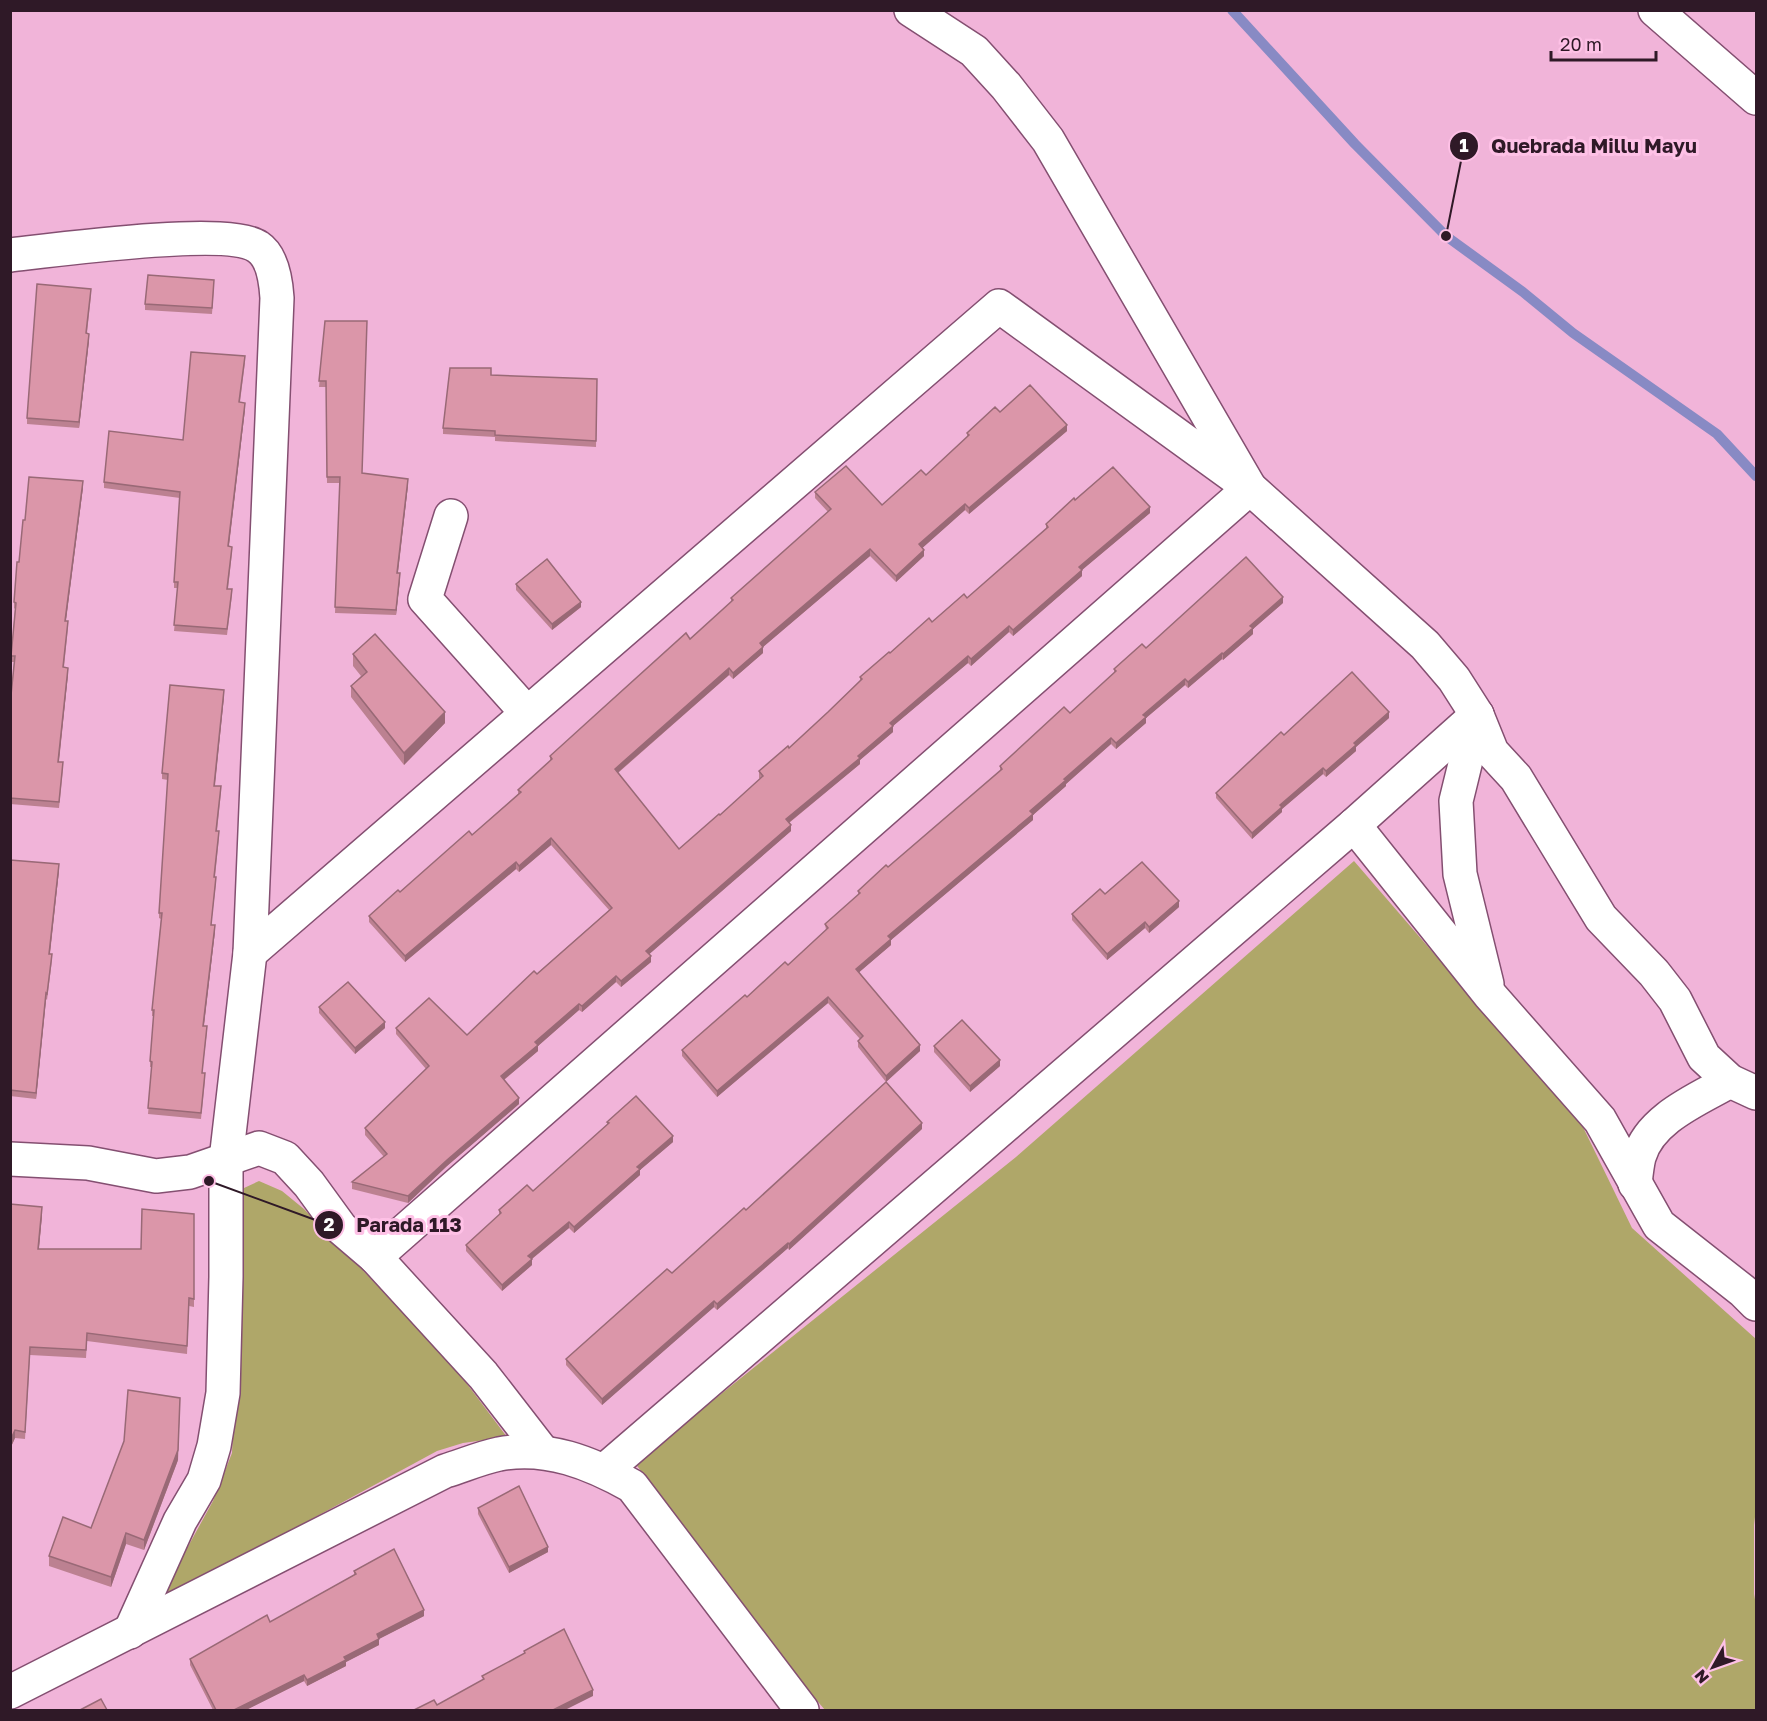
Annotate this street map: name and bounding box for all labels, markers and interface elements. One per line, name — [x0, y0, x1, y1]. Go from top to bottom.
scale bar — [1551, 24, 1656, 62]
text: 20 m — [1560, 33, 1602, 55]
callout: Quebrada Millu Mayu — [1449, 127, 1709, 165]
text: Quebrada Millu Mayu — [1491, 133, 1697, 157]
text: 1 — [1459, 134, 1469, 156]
callout: Parada 113 — [314, 1206, 473, 1244]
text: Parada 113 — [356, 1212, 462, 1236]
text: 2 — [324, 1213, 335, 1235]
north arrow — [1683, 1637, 1743, 1697]
text: N — [1690, 1666, 1713, 1688]

